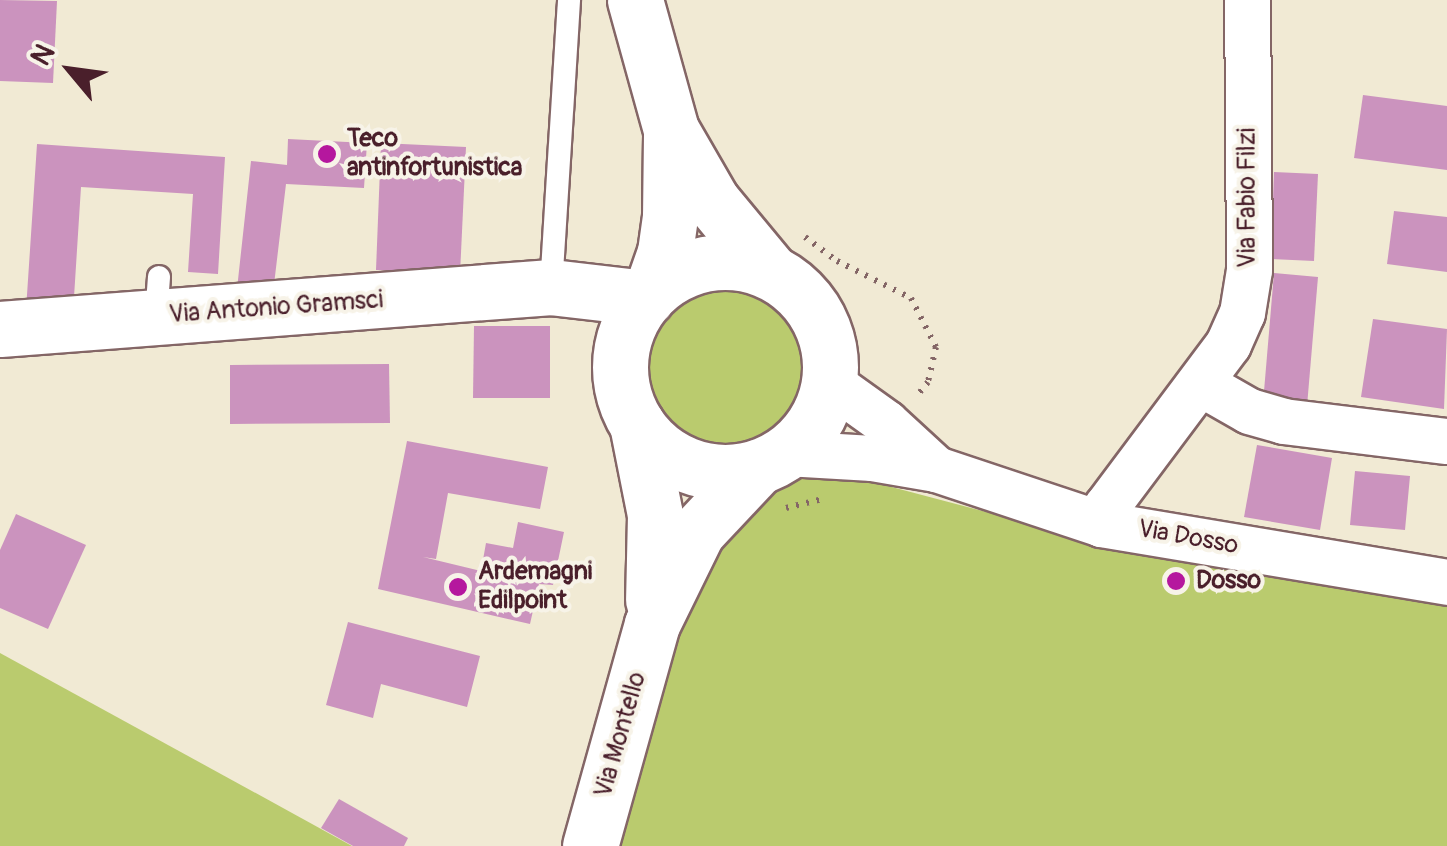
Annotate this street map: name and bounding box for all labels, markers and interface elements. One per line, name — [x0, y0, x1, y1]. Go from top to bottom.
north arrow — [20, 20, 120, 120]
text: N — [23, 38, 63, 72]
place label: Teco antinfortunistica — [347, 125, 522, 184]
street label: Via Fabio Filzi — [1233, 128, 1263, 268]
marker: Teco antinfortunistica — [316, 143, 338, 165]
street label: Via Antonio Gramsci — [168, 286, 384, 330]
street label: Via Dosso — [1135, 514, 1241, 562]
place label: Ardemagni Edilpoint — [478, 558, 592, 617]
place label: Dosso — [1196, 566, 1261, 596]
marker: Dosso — [1165, 570, 1187, 592]
marker: Ardemagni Edilpoint — [447, 576, 469, 598]
street label: Via Montello — [589, 669, 653, 801]

